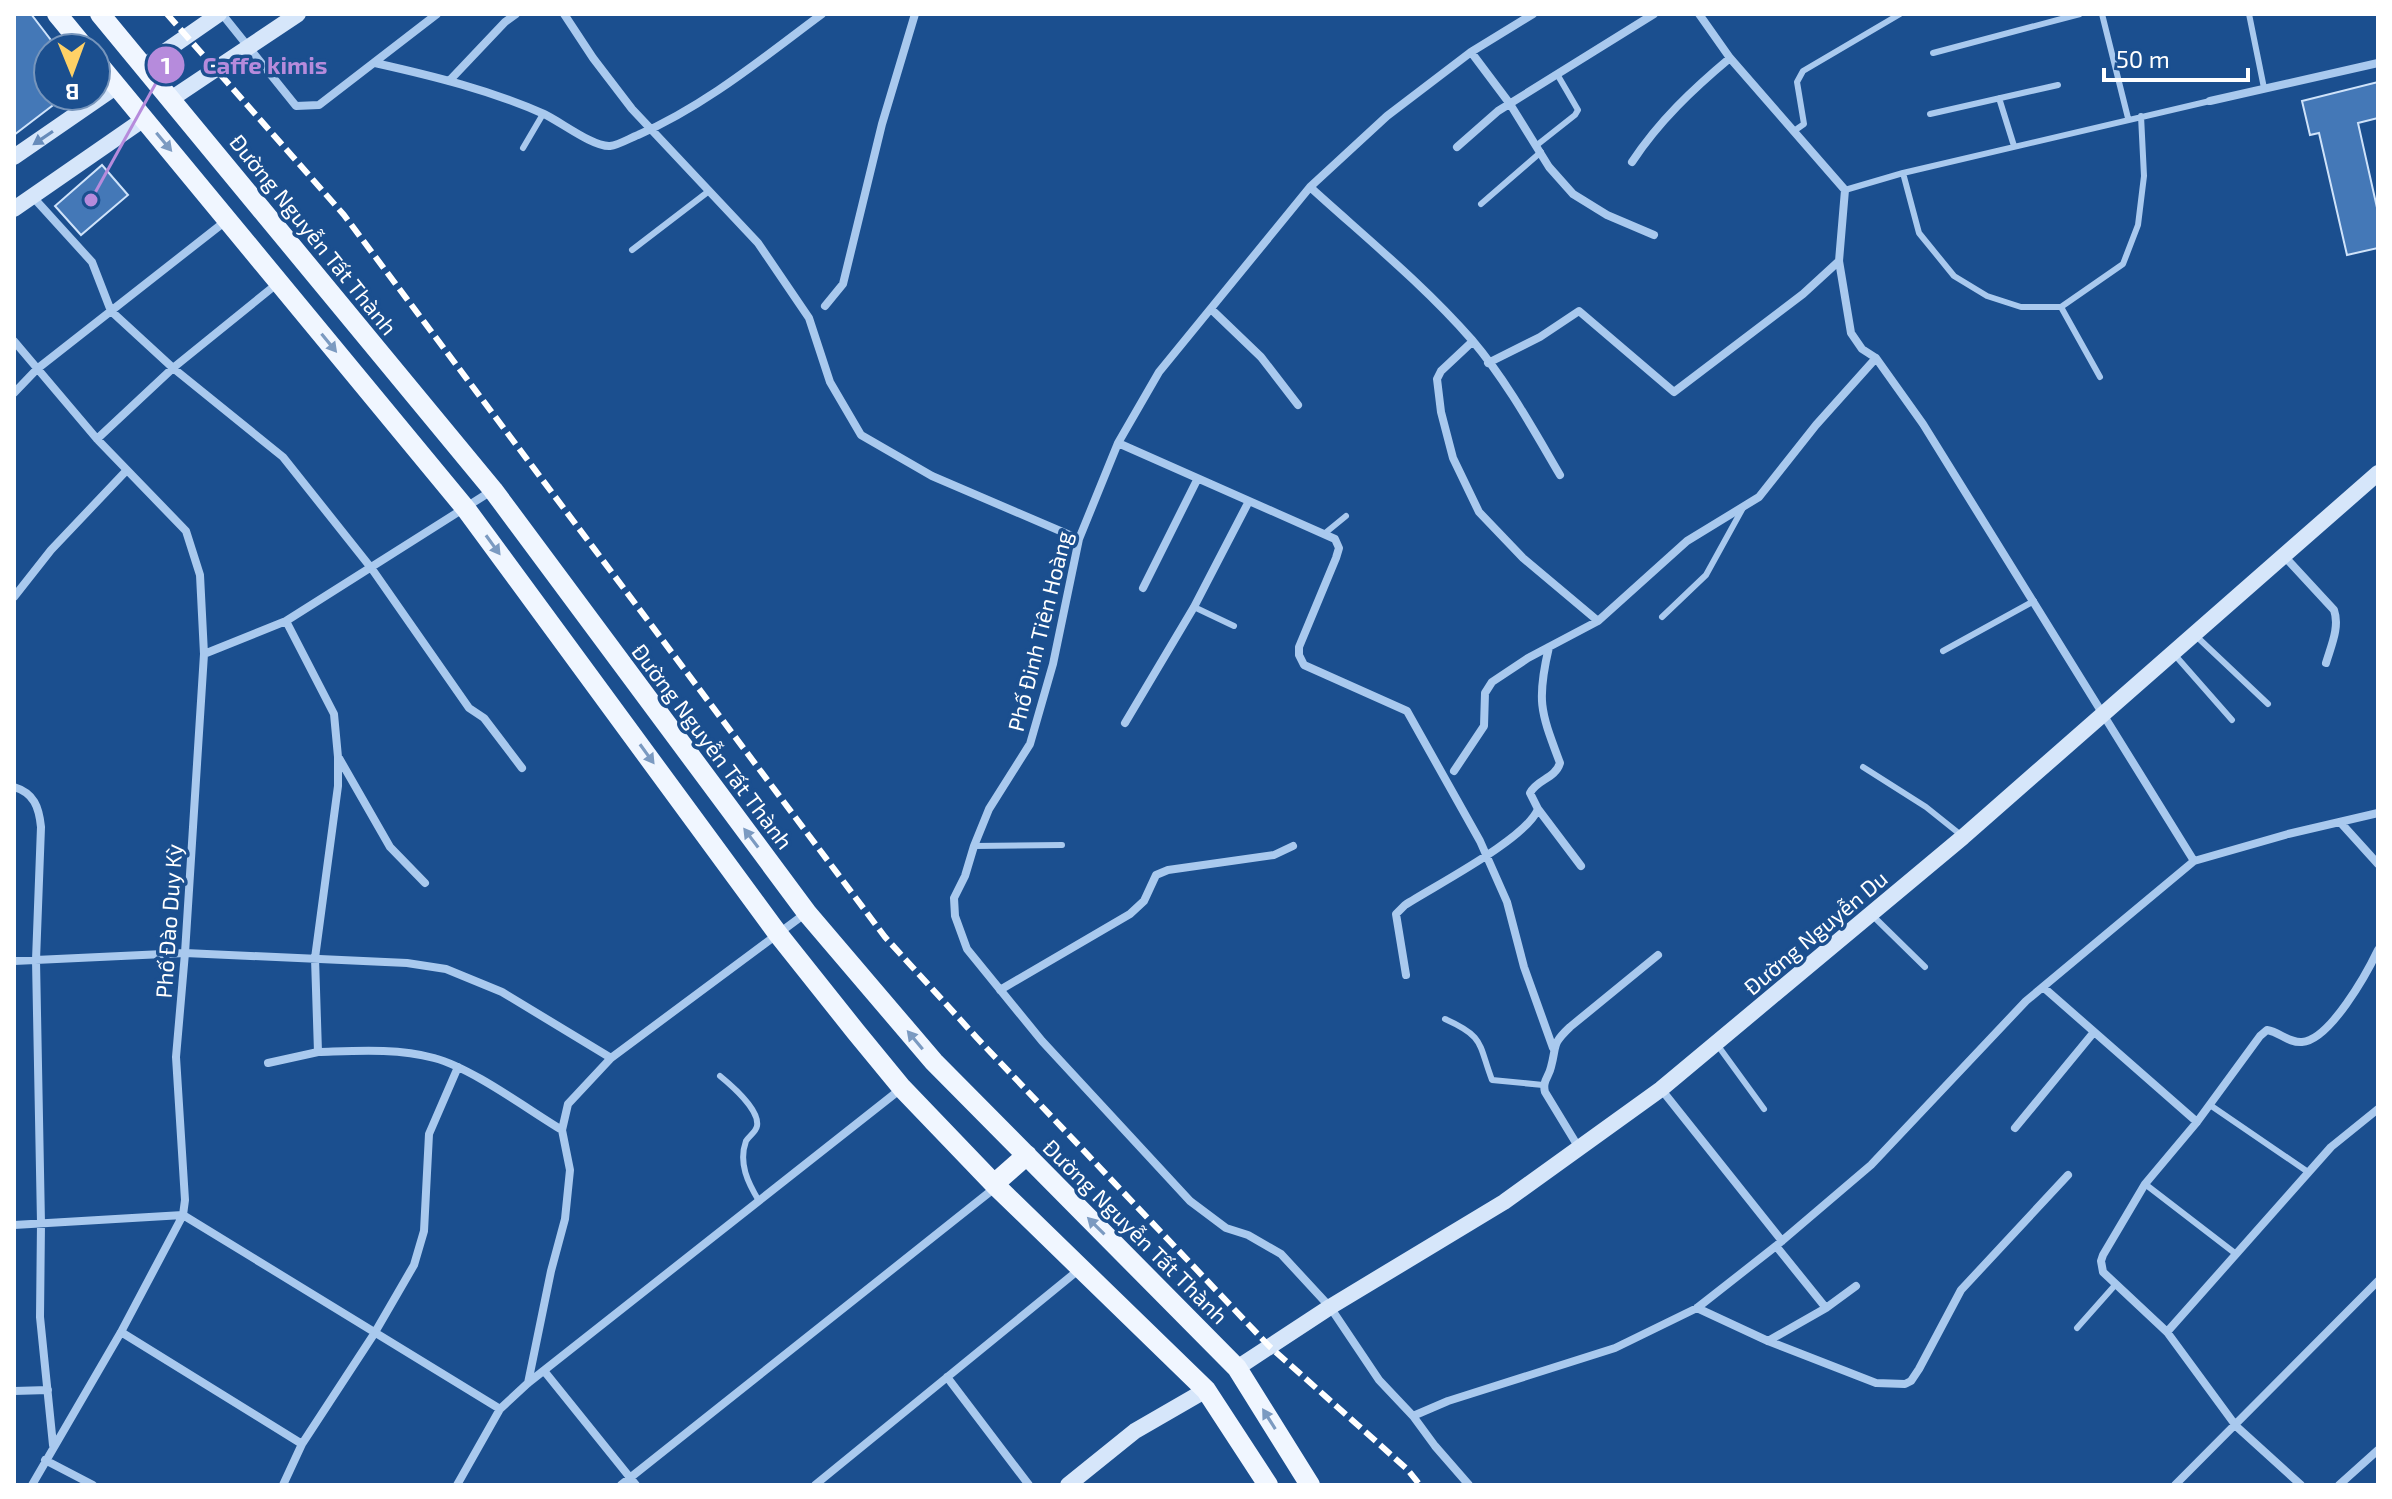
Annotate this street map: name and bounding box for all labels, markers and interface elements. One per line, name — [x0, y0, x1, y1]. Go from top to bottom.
north arrow — [32, 32, 112, 112]
scale bar — [2104, 32, 2248, 82]
callout: Caffe kimis — [146, 41, 344, 89]
text: 50 m — [2116, 44, 2170, 73]
text: 1 — [161, 50, 171, 79]
text: Caffe kimis — [202, 50, 328, 79]
text: B — [65, 80, 80, 106]
street label: Đường Nguyễn Tất Thành — [225, 129, 403, 339]
one-way arrow — [32, 130, 53, 145]
one-way arrow — [155, 132, 172, 152]
one-way arrow — [320, 333, 337, 353]
street label: Phố Đinh Tiên Hoàng — [1002, 528, 1076, 734]
one-way arrow — [485, 534, 501, 556]
street label: Đường Nguyễn Tất Thành — [627, 638, 799, 854]
one-way arrow — [638, 744, 654, 765]
one-way arrow — [744, 827, 760, 848]
street label: Phố Đào Duy Kỳ — [150, 843, 186, 999]
street label: Đường Nguyễn Du — [1738, 864, 1892, 1000]
one-way arrow — [907, 1030, 924, 1050]
street label: Đường Nguyễn Tất Thành — [1038, 1133, 1234, 1329]
one-way arrow — [1087, 1217, 1106, 1236]
one-way arrow — [1262, 1408, 1276, 1430]

